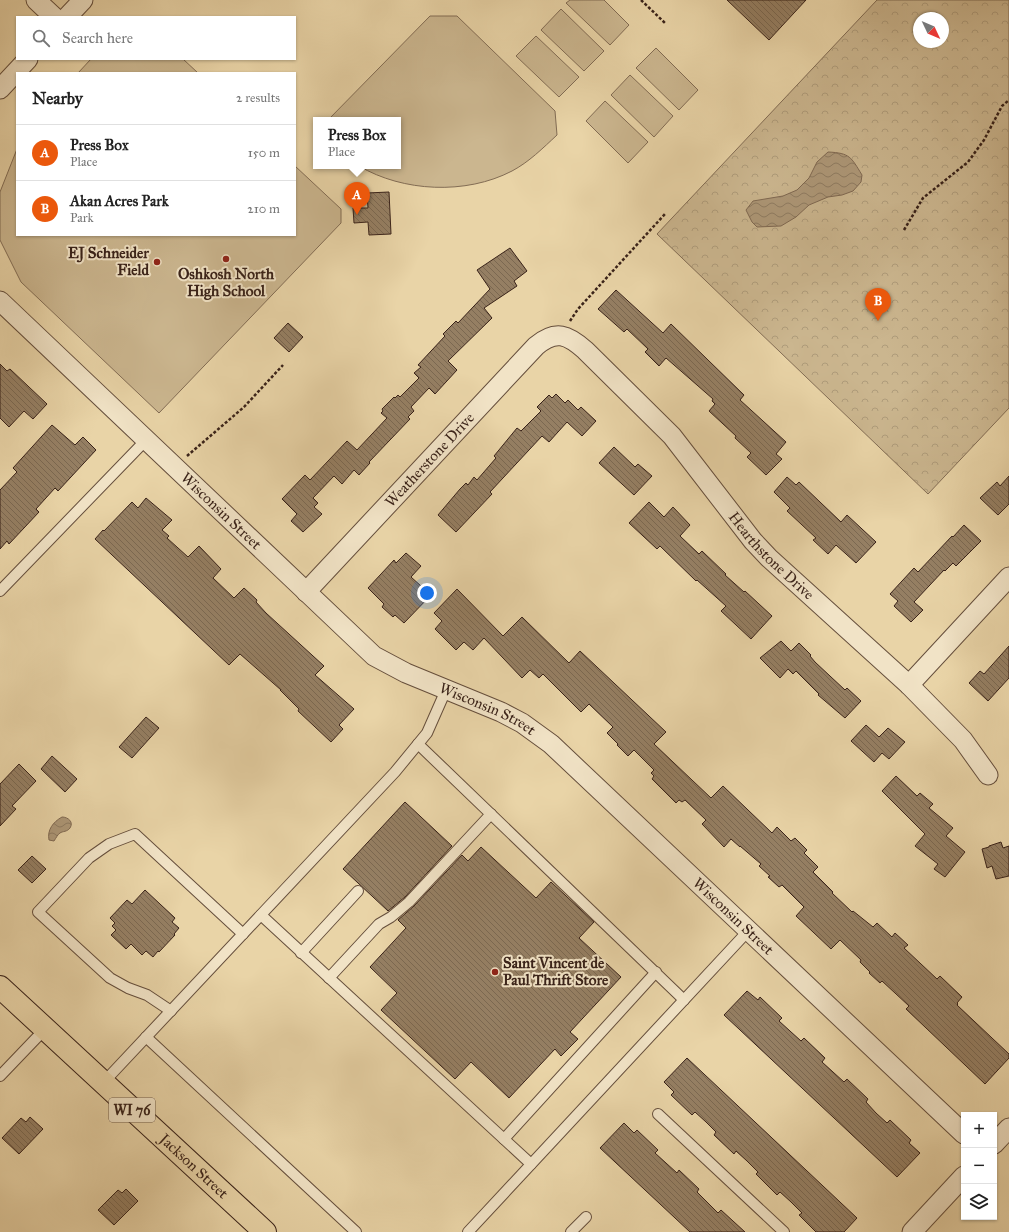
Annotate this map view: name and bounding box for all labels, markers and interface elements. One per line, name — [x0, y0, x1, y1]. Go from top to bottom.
north arrow — [913, 12, 949, 48]
search box — [16, 16, 296, 60]
icon: search — [30, 27, 52, 49]
text: Search here — [62, 29, 133, 47]
text: Nearby — [32, 88, 83, 109]
text: 2 results — [236, 90, 280, 106]
popup — [313, 117, 401, 169]
text: Press Box — [328, 126, 386, 144]
text: Press Box — [70, 136, 129, 154]
text: Place — [328, 144, 355, 160]
text: A — [41, 145, 49, 161]
text: 150 m — [248, 145, 280, 161]
text: Place — [70, 154, 97, 170]
pin: A — [344, 182, 370, 215]
text: Akan Acres Park — [70, 192, 169, 210]
text: B — [41, 201, 49, 217]
text: 210 m — [247, 201, 280, 217]
text: Park — [70, 210, 94, 226]
place label: EJ Schneider Field — [68, 244, 149, 279]
marker: Oshkosh North High School — [221, 254, 231, 264]
marker: EJ Schneider Field — [152, 257, 162, 267]
place label: Oshkosh North High School — [178, 265, 275, 301]
pin: B — [865, 288, 891, 321]
street label: Weatherstone Drive — [381, 409, 478, 511]
street label: Wisconsin Street — [177, 469, 266, 554]
street label: Hearthstone Drive — [725, 508, 818, 603]
your location — [417, 583, 437, 603]
street label: Wisconsin Street — [437, 679, 540, 739]
street label: Wisconsin Street — [689, 874, 778, 959]
place label: Saint Vincent de Paul Thrift Store — [503, 954, 609, 989]
marker: Saint Vincent de Paul Thrift Store — [490, 967, 500, 977]
road number: WI 76 — [109, 1098, 155, 1122]
map controls — [961, 1112, 997, 1220]
button: + — [961, 1112, 997, 1148]
street label: Jackson Street — [154, 1129, 232, 1203]
button: − — [961, 1148, 997, 1184]
button: layers — [961, 1184, 997, 1220]

